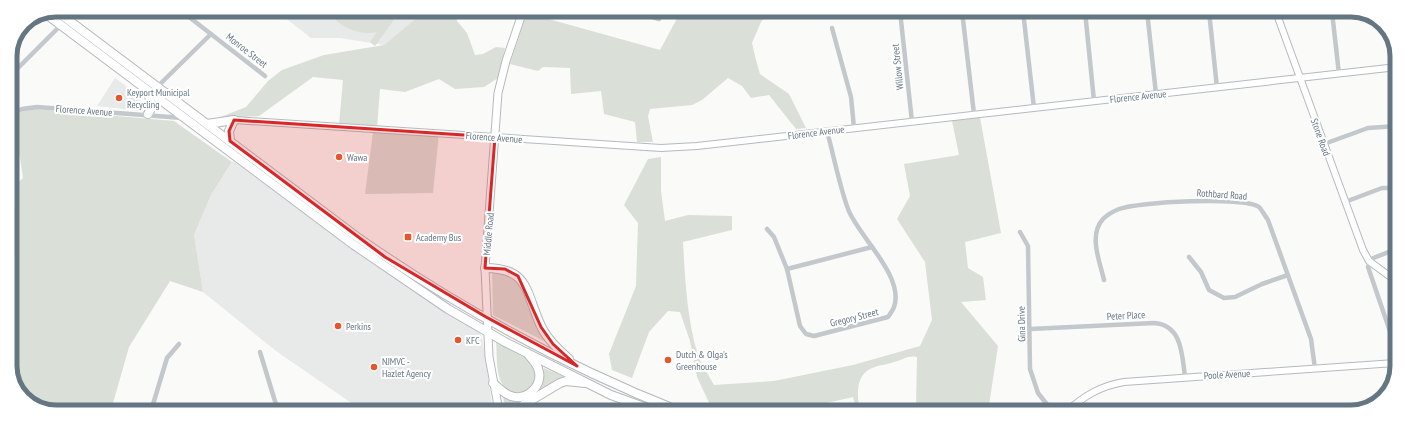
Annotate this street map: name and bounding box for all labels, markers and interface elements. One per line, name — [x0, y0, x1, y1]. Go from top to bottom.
street label: Monroe Street — [223, 30, 270, 71]
street label: Willow Street — [889, 43, 906, 91]
place label: Keyport Municipal Recycling — [127, 86, 190, 111]
street label: Florence Avenue — [1109, 87, 1167, 106]
marker: Keyport Municipal Recycling — [114, 93, 124, 103]
street label: Florence Avenue — [55, 102, 113, 119]
street label: Stone Road — [1308, 117, 1333, 158]
street label: Florence Avenue — [787, 123, 845, 142]
street label: Florence Avenue — [465, 129, 523, 146]
place label: Wawa — [347, 151, 367, 164]
marker: Wawa — [334, 152, 344, 162]
street label: Rothbard Road — [1196, 186, 1248, 203]
street label: Middle Road — [480, 212, 497, 256]
place label: Academy Bus — [416, 231, 462, 244]
marker: Academy Bus — [403, 232, 413, 242]
street label: Gregory Street — [829, 305, 880, 330]
street label: Gina Drive — [1015, 306, 1028, 342]
street label: Peter Place — [1107, 308, 1146, 323]
place label: Perkins — [346, 320, 372, 333]
marker: Perkins — [333, 321, 343, 331]
place label: KFC — [466, 334, 480, 347]
marker: KFC — [453, 335, 463, 345]
place label: Dutch & Olga's Greenhouse — [676, 348, 728, 373]
place label: NJMVC - Hazlet Agency — [382, 355, 431, 380]
marker: Dutch & Olga's Greenhouse — [663, 355, 673, 365]
marker: NJMVC - Hazlet Agency — [369, 362, 379, 372]
street label: Poole Avenue — [1203, 367, 1251, 382]

